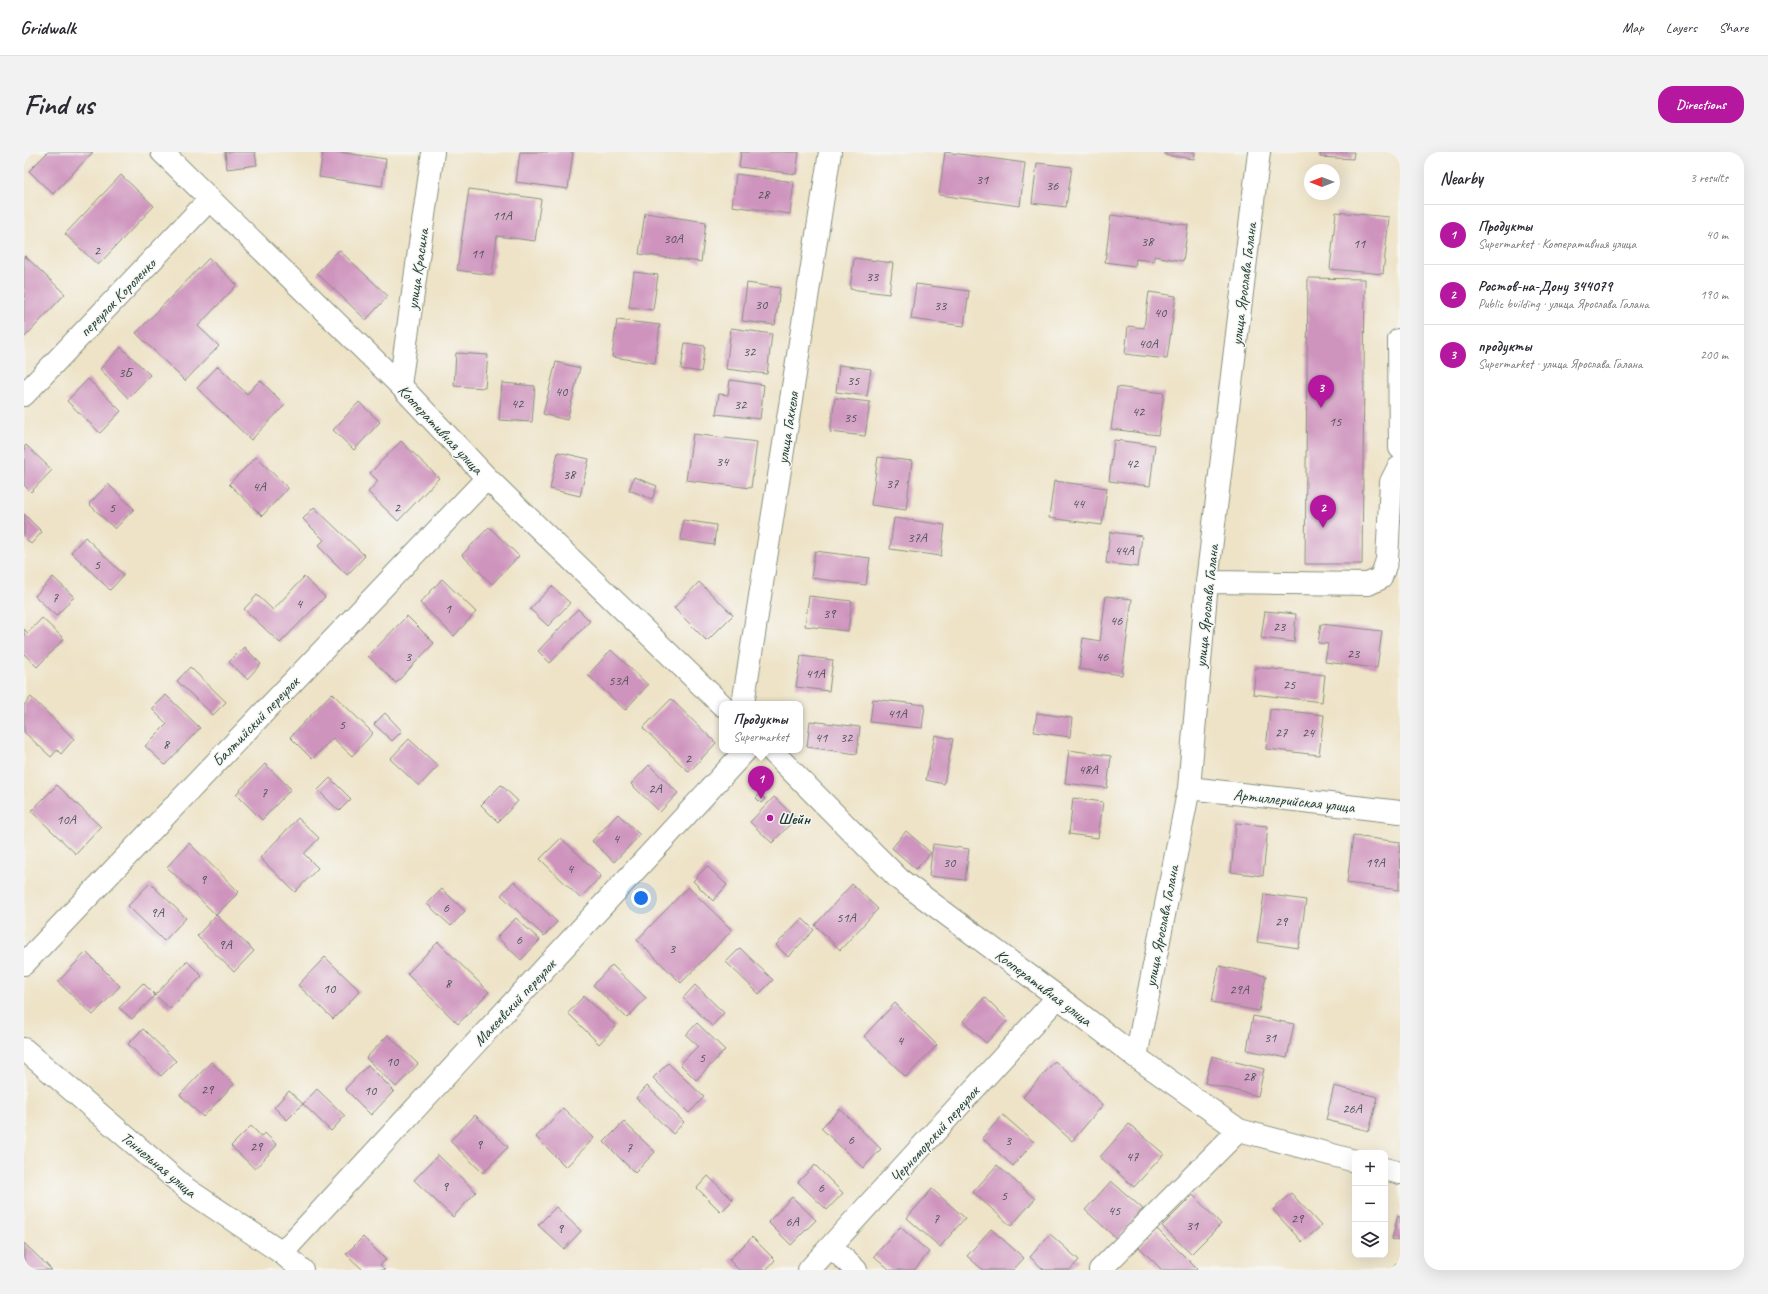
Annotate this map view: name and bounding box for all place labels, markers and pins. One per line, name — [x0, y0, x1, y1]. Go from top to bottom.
pin: 3 — [1308, 375, 1334, 408]
pin: 2 — [1310, 495, 1336, 528]
pin: 1 — [748, 766, 774, 799]
place label: Шейн — [778, 809, 811, 829]
marker: Шейн — [765, 813, 775, 823]

